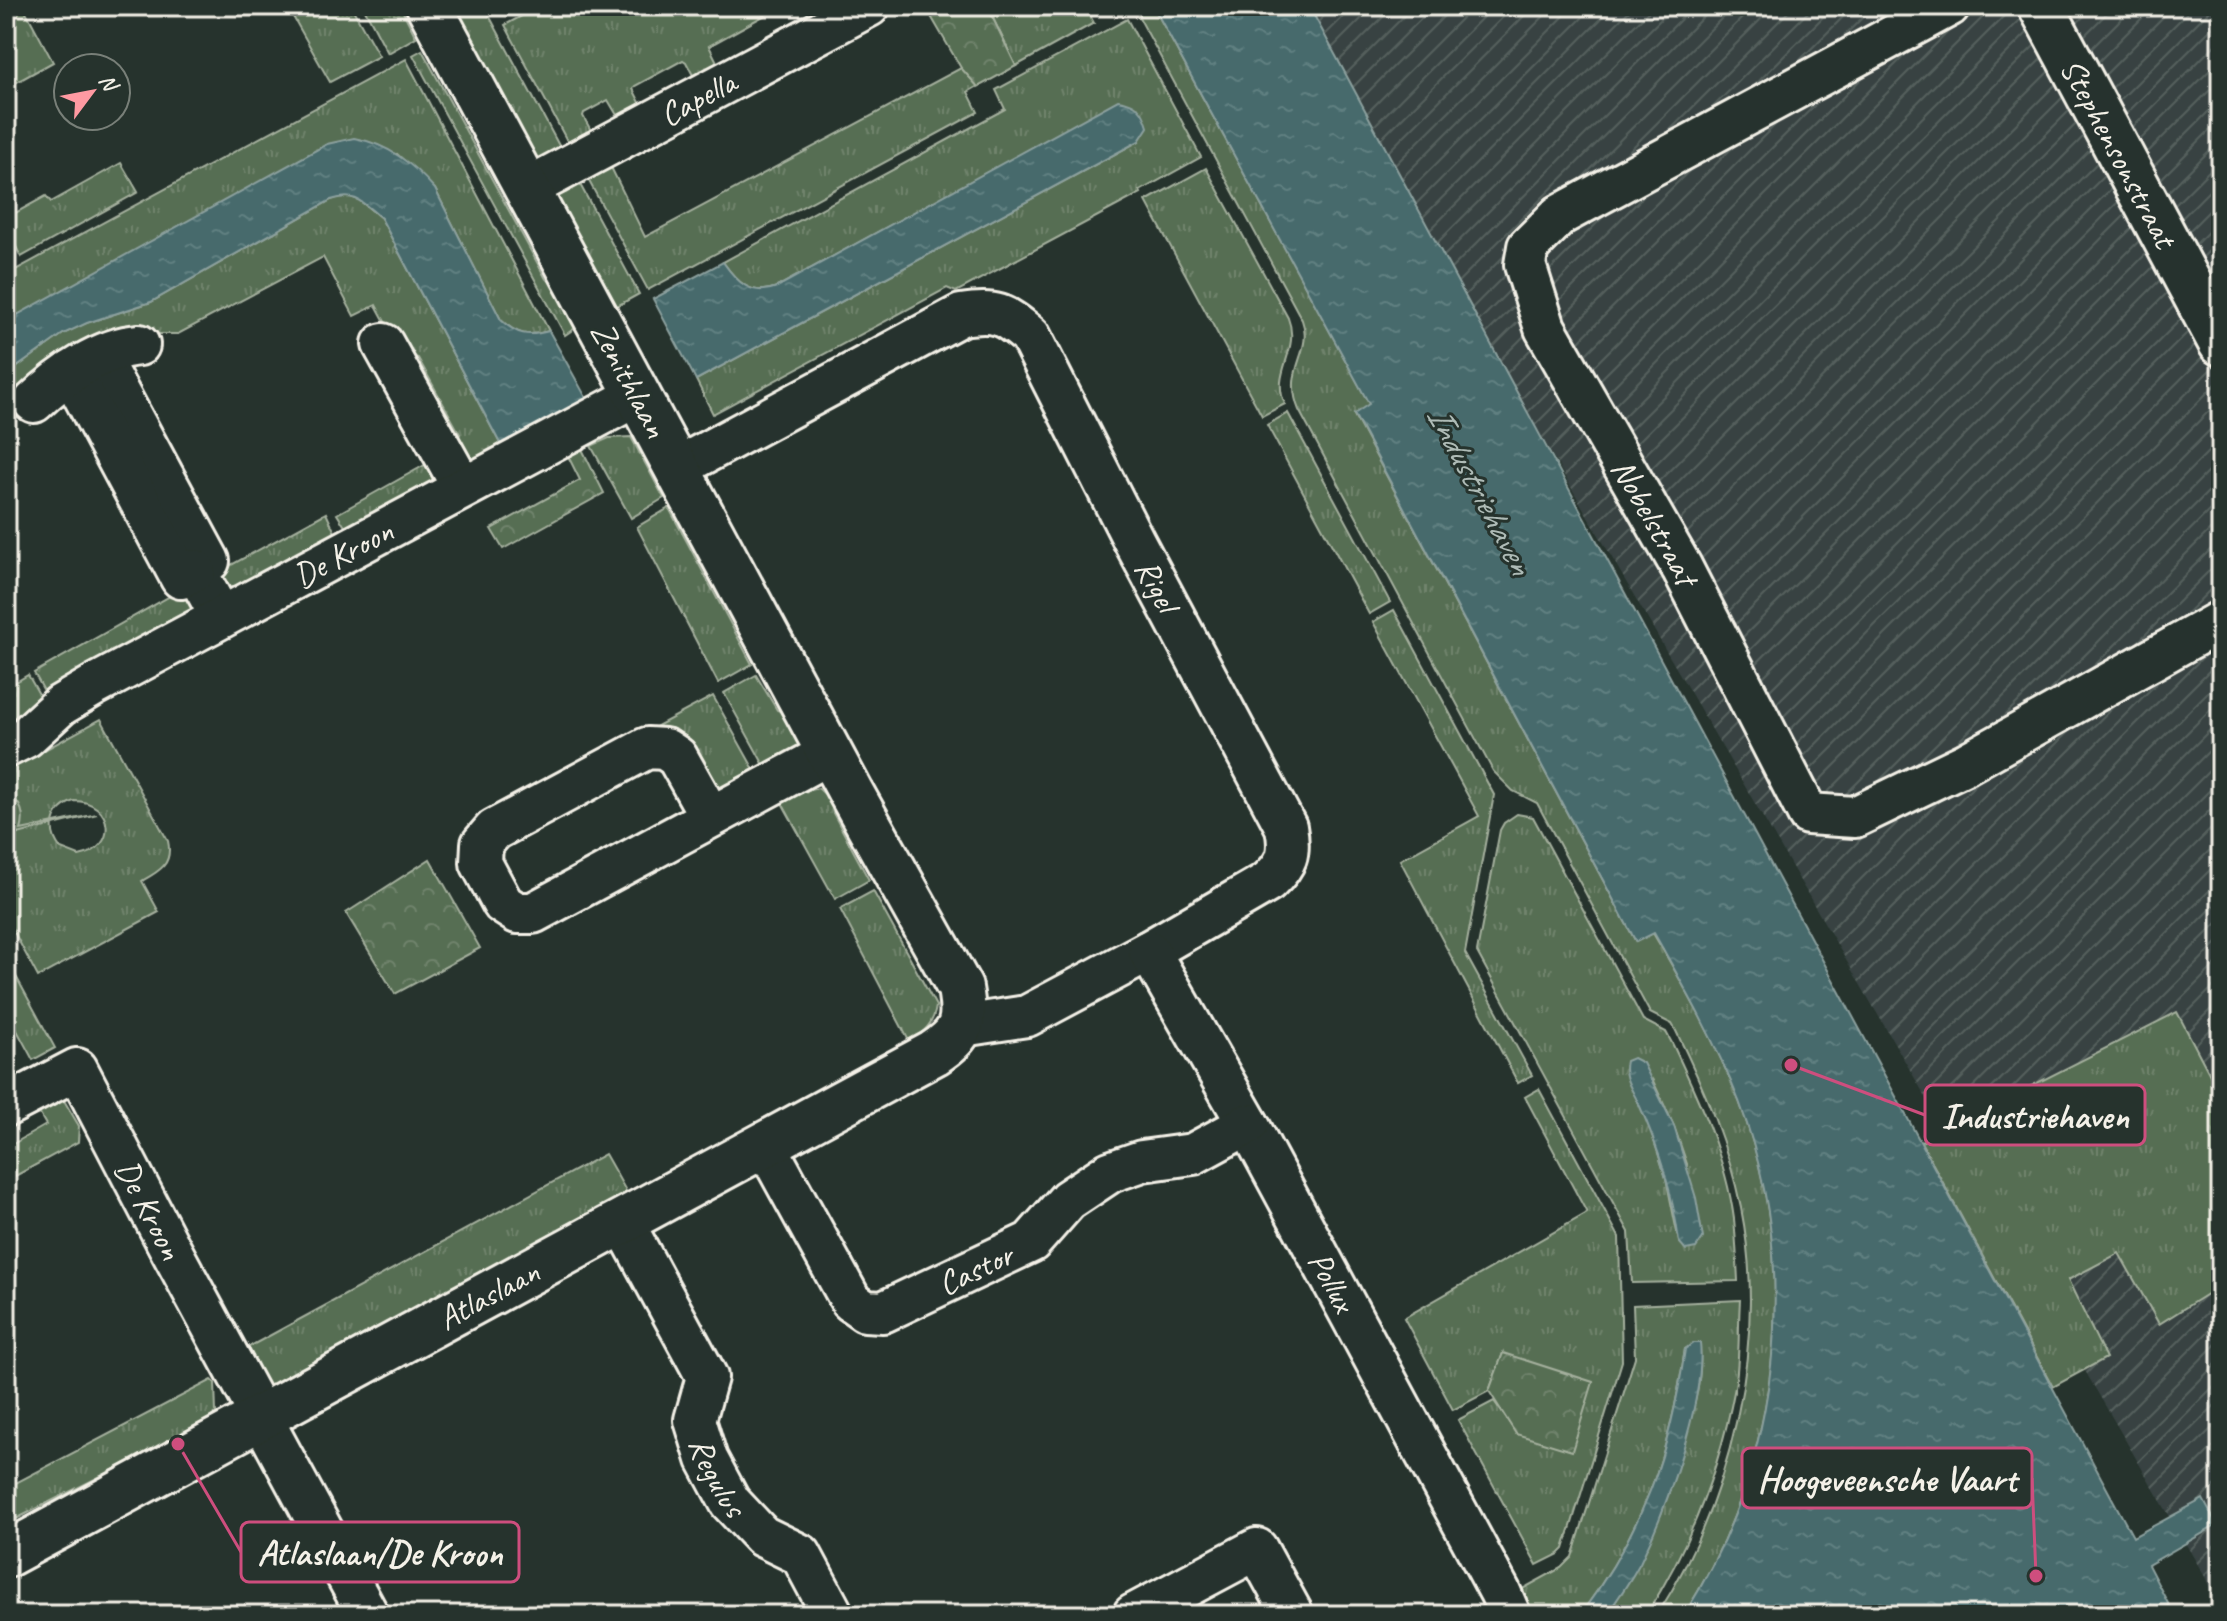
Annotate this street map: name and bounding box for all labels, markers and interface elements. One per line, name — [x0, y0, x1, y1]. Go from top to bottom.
street label: Stephensonstraat — [2051, 51, 2188, 258]
north arrow — [52, 52, 132, 132]
street label: Capella — [652, 59, 746, 136]
text: N — [93, 69, 125, 98]
street label: Zenithlaan — [581, 314, 678, 445]
water label: Industriehaven — [1417, 397, 1545, 584]
street label: Nobelstraat — [1602, 451, 1710, 597]
street label: De Kroon — [286, 509, 401, 597]
street label: Rigel — [1125, 551, 1191, 624]
callout: Industriehaven — [1925, 1085, 2145, 1145]
text: Industriehaven — [1941, 1093, 2130, 1139]
street label: De Kroon — [106, 1152, 193, 1267]
street label: Castor — [931, 1232, 1022, 1305]
street label: Pollux — [1299, 1244, 1367, 1321]
street label: Atlaslaan — [430, 1249, 547, 1340]
street label: Regulus — [680, 1432, 757, 1529]
callout: Hoogeveensche Vaart — [1742, 1448, 2032, 1508]
text: Hoogeveensche Vaart — [1758, 1456, 2021, 1502]
callout: Atlaslaan/De Kroon — [241, 1522, 519, 1582]
text: Atlaslaan/De Kroon — [257, 1530, 504, 1576]

